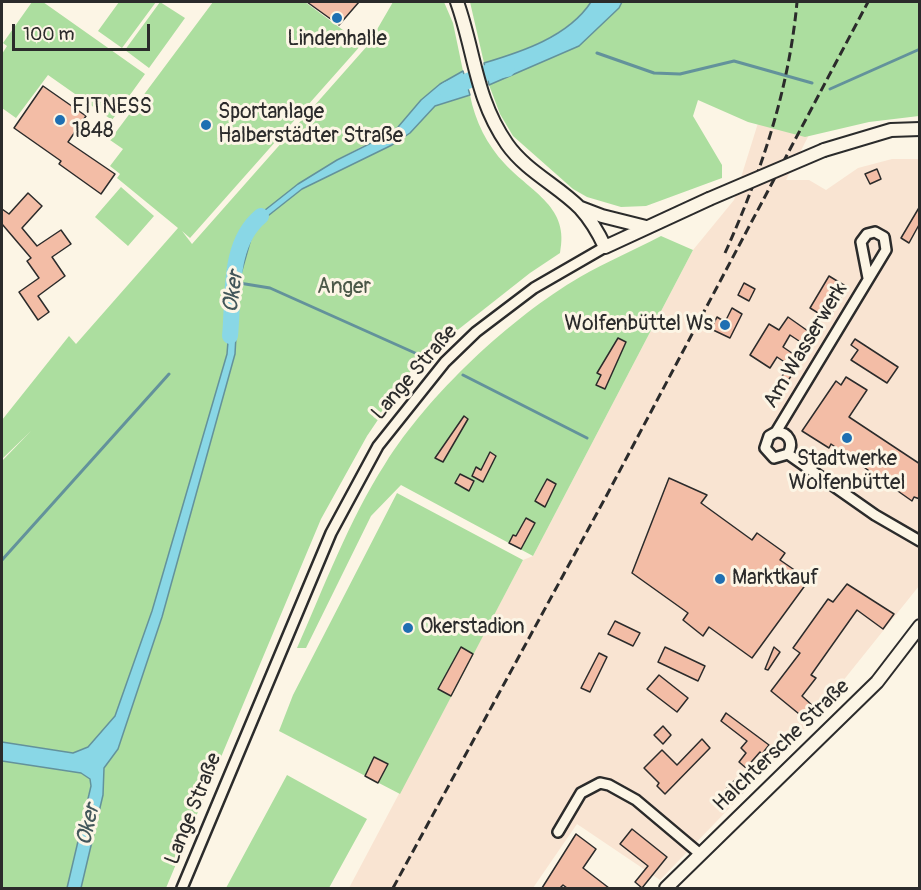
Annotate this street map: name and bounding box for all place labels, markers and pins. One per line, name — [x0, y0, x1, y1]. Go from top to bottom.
marker: Lindenhalle — [330, 11, 344, 25]
place label: Lindenhalle — [287, 27, 387, 53]
place label: FITNESS 1848 — [72, 95, 152, 145]
place label: Sportanlage Halberstädter Straße — [218, 100, 403, 150]
marker: FITNESS 1848 — [53, 113, 67, 127]
marker: Sportanlage Halberstädter Straße — [199, 118, 213, 132]
place label: Wolfenbüttel Ws — [564, 312, 713, 338]
marker: Wolfenbüttel Ws — [718, 318, 732, 332]
marker: Stadtwerke Wolfenbüttel — [840, 431, 854, 445]
place label: Stadtwerke Wolfenbüttel — [789, 447, 905, 497]
place label: Marktkauf — [732, 566, 819, 592]
marker: Marktkauf — [713, 572, 727, 586]
place label: Okerstadion — [420, 615, 525, 641]
marker: Okerstadion — [401, 621, 415, 635]

